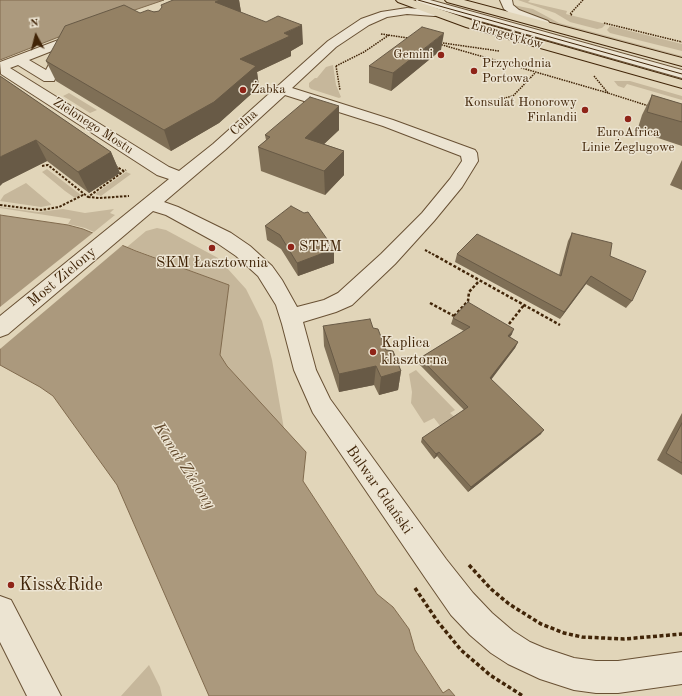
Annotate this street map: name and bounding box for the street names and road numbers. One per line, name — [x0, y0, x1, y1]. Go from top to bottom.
street label: Energetyków — [469, 17, 545, 53]
street label: Zielonego Mostu — [50, 94, 136, 158]
street label: Celna — [227, 107, 261, 139]
street label: Most Zielony — [24, 243, 100, 311]
street label: Bulwar Gdański — [342, 442, 416, 538]

